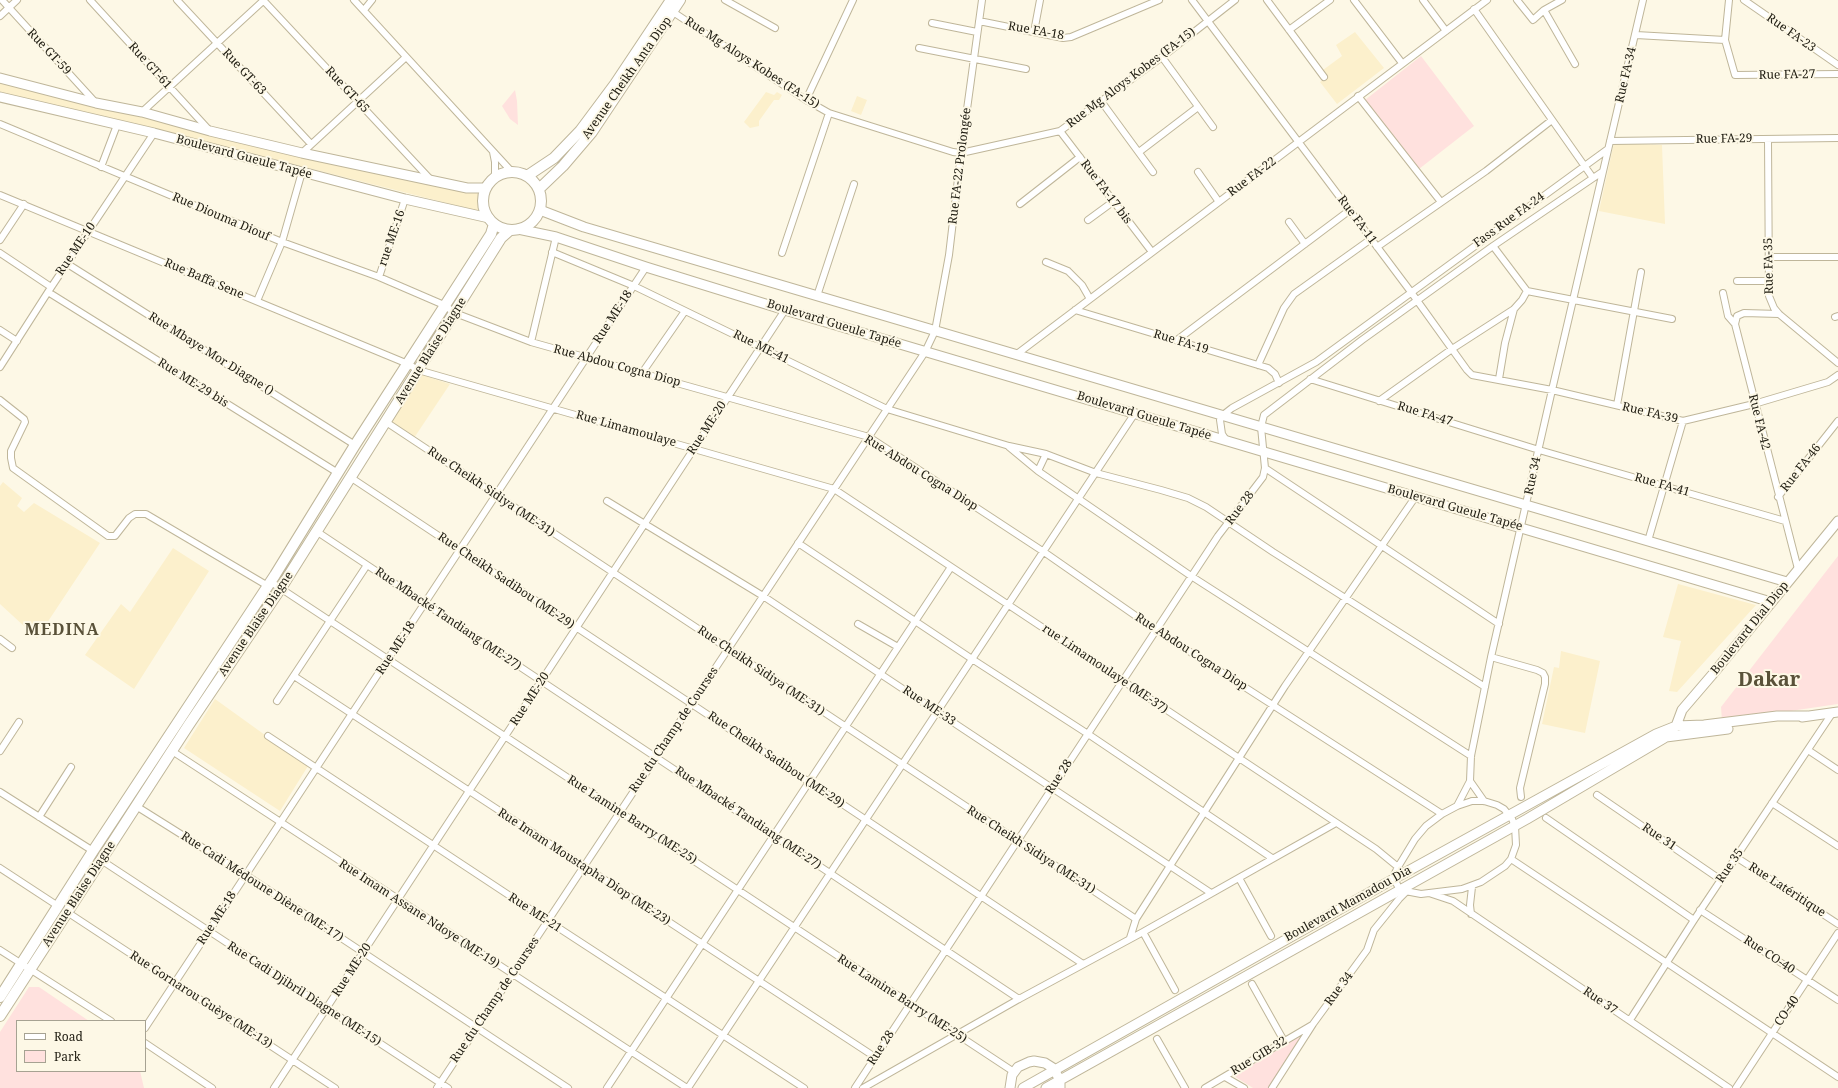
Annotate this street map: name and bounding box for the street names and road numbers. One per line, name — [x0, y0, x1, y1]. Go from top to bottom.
street label: Rue FA-23 — [1764, 11, 1818, 55]
street label: Avenue Cheikh Anta Diop — [579, 14, 675, 142]
street label: Rue Mg Aloys Kobes (FA-15) — [682, 14, 822, 112]
street label: Rue FA-18 — [1007, 19, 1065, 43]
street label: Rue Mg Aloys Kobes (FA-15) — [1064, 25, 1198, 131]
street label: Rue GT-59 — [24, 26, 74, 78]
street label: Rue GT-61 — [125, 40, 175, 92]
street label: Rue GT-63 — [219, 46, 269, 98]
street label: Rue FA-34 — [1613, 46, 1639, 104]
street label: Rue GT-65 — [322, 64, 372, 116]
street label: Rue FA-27 — [1758, 67, 1816, 83]
street label: Rue FA-22 Prolongée — [946, 107, 974, 225]
street label: Rue FA-29 — [1695, 131, 1753, 147]
street label: Boulevard Gueule Tapée — [175, 132, 313, 182]
street label: Rue FA-22 — [1225, 154, 1279, 200]
street label: Rue FA-17 bis — [1077, 157, 1135, 227]
street label: Fass Rue FA-24 — [1471, 189, 1547, 251]
street label: Rue Diouma Diouf — [170, 190, 272, 244]
street label: Rue FA-11 — [1334, 193, 1380, 247]
street label: rue ME-16 — [376, 208, 408, 268]
street label: Rue ME-10 — [53, 220, 99, 278]
street label: Rue FA-35 — [1761, 237, 1777, 295]
street label: Rue Baffa Sene — [162, 256, 246, 302]
street label: Rue ME-18 — [590, 288, 636, 346]
street label: Avenue Blaise Diagne — [392, 295, 470, 407]
street label: Boulevard Gueule Tapée — [765, 297, 903, 351]
street label: Rue Mbaye Mor Diagne () — [146, 310, 276, 398]
street label: Rue ME-41 — [730, 327, 792, 367]
street label: Rue FA-19 — [1152, 327, 1210, 357]
street label: Rue Abdou Cogna Diop — [552, 342, 682, 390]
street label: Rue ME-29 bis — [155, 356, 231, 410]
street label: Boulevard Gueule Tapée — [1075, 389, 1213, 443]
street label: Rue FA-42 — [1745, 393, 1773, 451]
street label: Rue ME-20 — [684, 399, 730, 457]
street label: Rue FA-47 — [1396, 399, 1454, 429]
street label: Rue FA-39 — [1621, 400, 1679, 426]
street label: Rue Limamoulaye — [574, 408, 678, 450]
street label: Rue Abdou Cogna Diop — [862, 432, 980, 514]
street label: Rue FA-46 — [1778, 441, 1824, 495]
street label: Rue Cheikh Sidiya (ME-31) — [425, 444, 557, 540]
street label: Rue 34 — [1522, 456, 1544, 496]
street label: Rue FA-41 — [1633, 470, 1691, 500]
street label: Boulevard Gueule Tapée — [1386, 482, 1524, 534]
street label: Rue 28 — [1223, 488, 1257, 528]
street label: Rue Cheikh Sadibou (ME-29) — [435, 530, 577, 632]
street label: Rue Mbacké Tandiang (ME-27) — [372, 564, 524, 674]
street label: Avenue Blaise Diagne — [216, 569, 296, 679]
street label: Boulevard Dial Diop — [1708, 579, 1792, 677]
street label: Rue Abdou Cogna Diop — [1132, 610, 1250, 694]
street label: Rue ME-18 — [373, 619, 419, 677]
street label: rue Limamoulaye (ME-37) — [1039, 621, 1171, 717]
street label: Rue Cheikh Sidiya (ME-31) — [695, 623, 827, 719]
street label: Rue du Champ de Courses — [627, 664, 721, 796]
street label: Rue ME-20 — [507, 670, 553, 728]
street label: Rue ME-33 — [900, 683, 958, 729]
street label: Rue Cheikh Sadibou (ME-29) — [705, 709, 847, 811]
street label: Rue 28 — [1042, 757, 1076, 797]
street label: Rue Mbacké Tandiang (ME-27) — [672, 763, 824, 873]
street label: Rue Lamine Barry (ME-25) — [564, 773, 700, 867]
street label: Rue Cheikh Sidiya (ME-31) — [964, 803, 1098, 897]
street label: Rue Imam Moustapha Diop (ME-23) — [495, 806, 673, 928]
street label: Rue 31 — [1639, 820, 1679, 854]
street label: Rue Cadi Médoune Diène (ME-17) — [178, 829, 346, 945]
street label: Avenue Blaise Diagne — [39, 838, 119, 950]
street label: Rue 35 — [1713, 846, 1747, 886]
street label: Rue Imam Assane Ndoye (ME-19) — [336, 856, 502, 972]
street label: Rue Latéritique — [1746, 860, 1828, 920]
street label: Boulevard Mamadou Dia — [1282, 863, 1414, 945]
street label: Rue ME-18 — [194, 889, 240, 947]
street label: Rue ME-21 — [506, 890, 564, 936]
street label: Rue CO-40 — [1741, 933, 1797, 977]
street label: Rue du Champ de Courses — [448, 934, 542, 1066]
street label: Rue Cadi Djibril Diagne (ME-15) — [224, 939, 384, 1049]
street label: Rue ME-20 — [329, 941, 375, 999]
street label: Rue Gornarou Guèye (ME-13) — [127, 948, 275, 1052]
street label: Rue Lamine Barry (ME-25) — [834, 952, 970, 1046]
street label: Rue 34 — [1322, 969, 1356, 1009]
street label: Rue 37 — [1580, 984, 1620, 1018]
street label: CO-40 — [1772, 993, 1802, 1029]
street label: Rue 28 — [864, 1028, 898, 1068]
street label: Rue GIB-32 — [1228, 1034, 1290, 1078]

